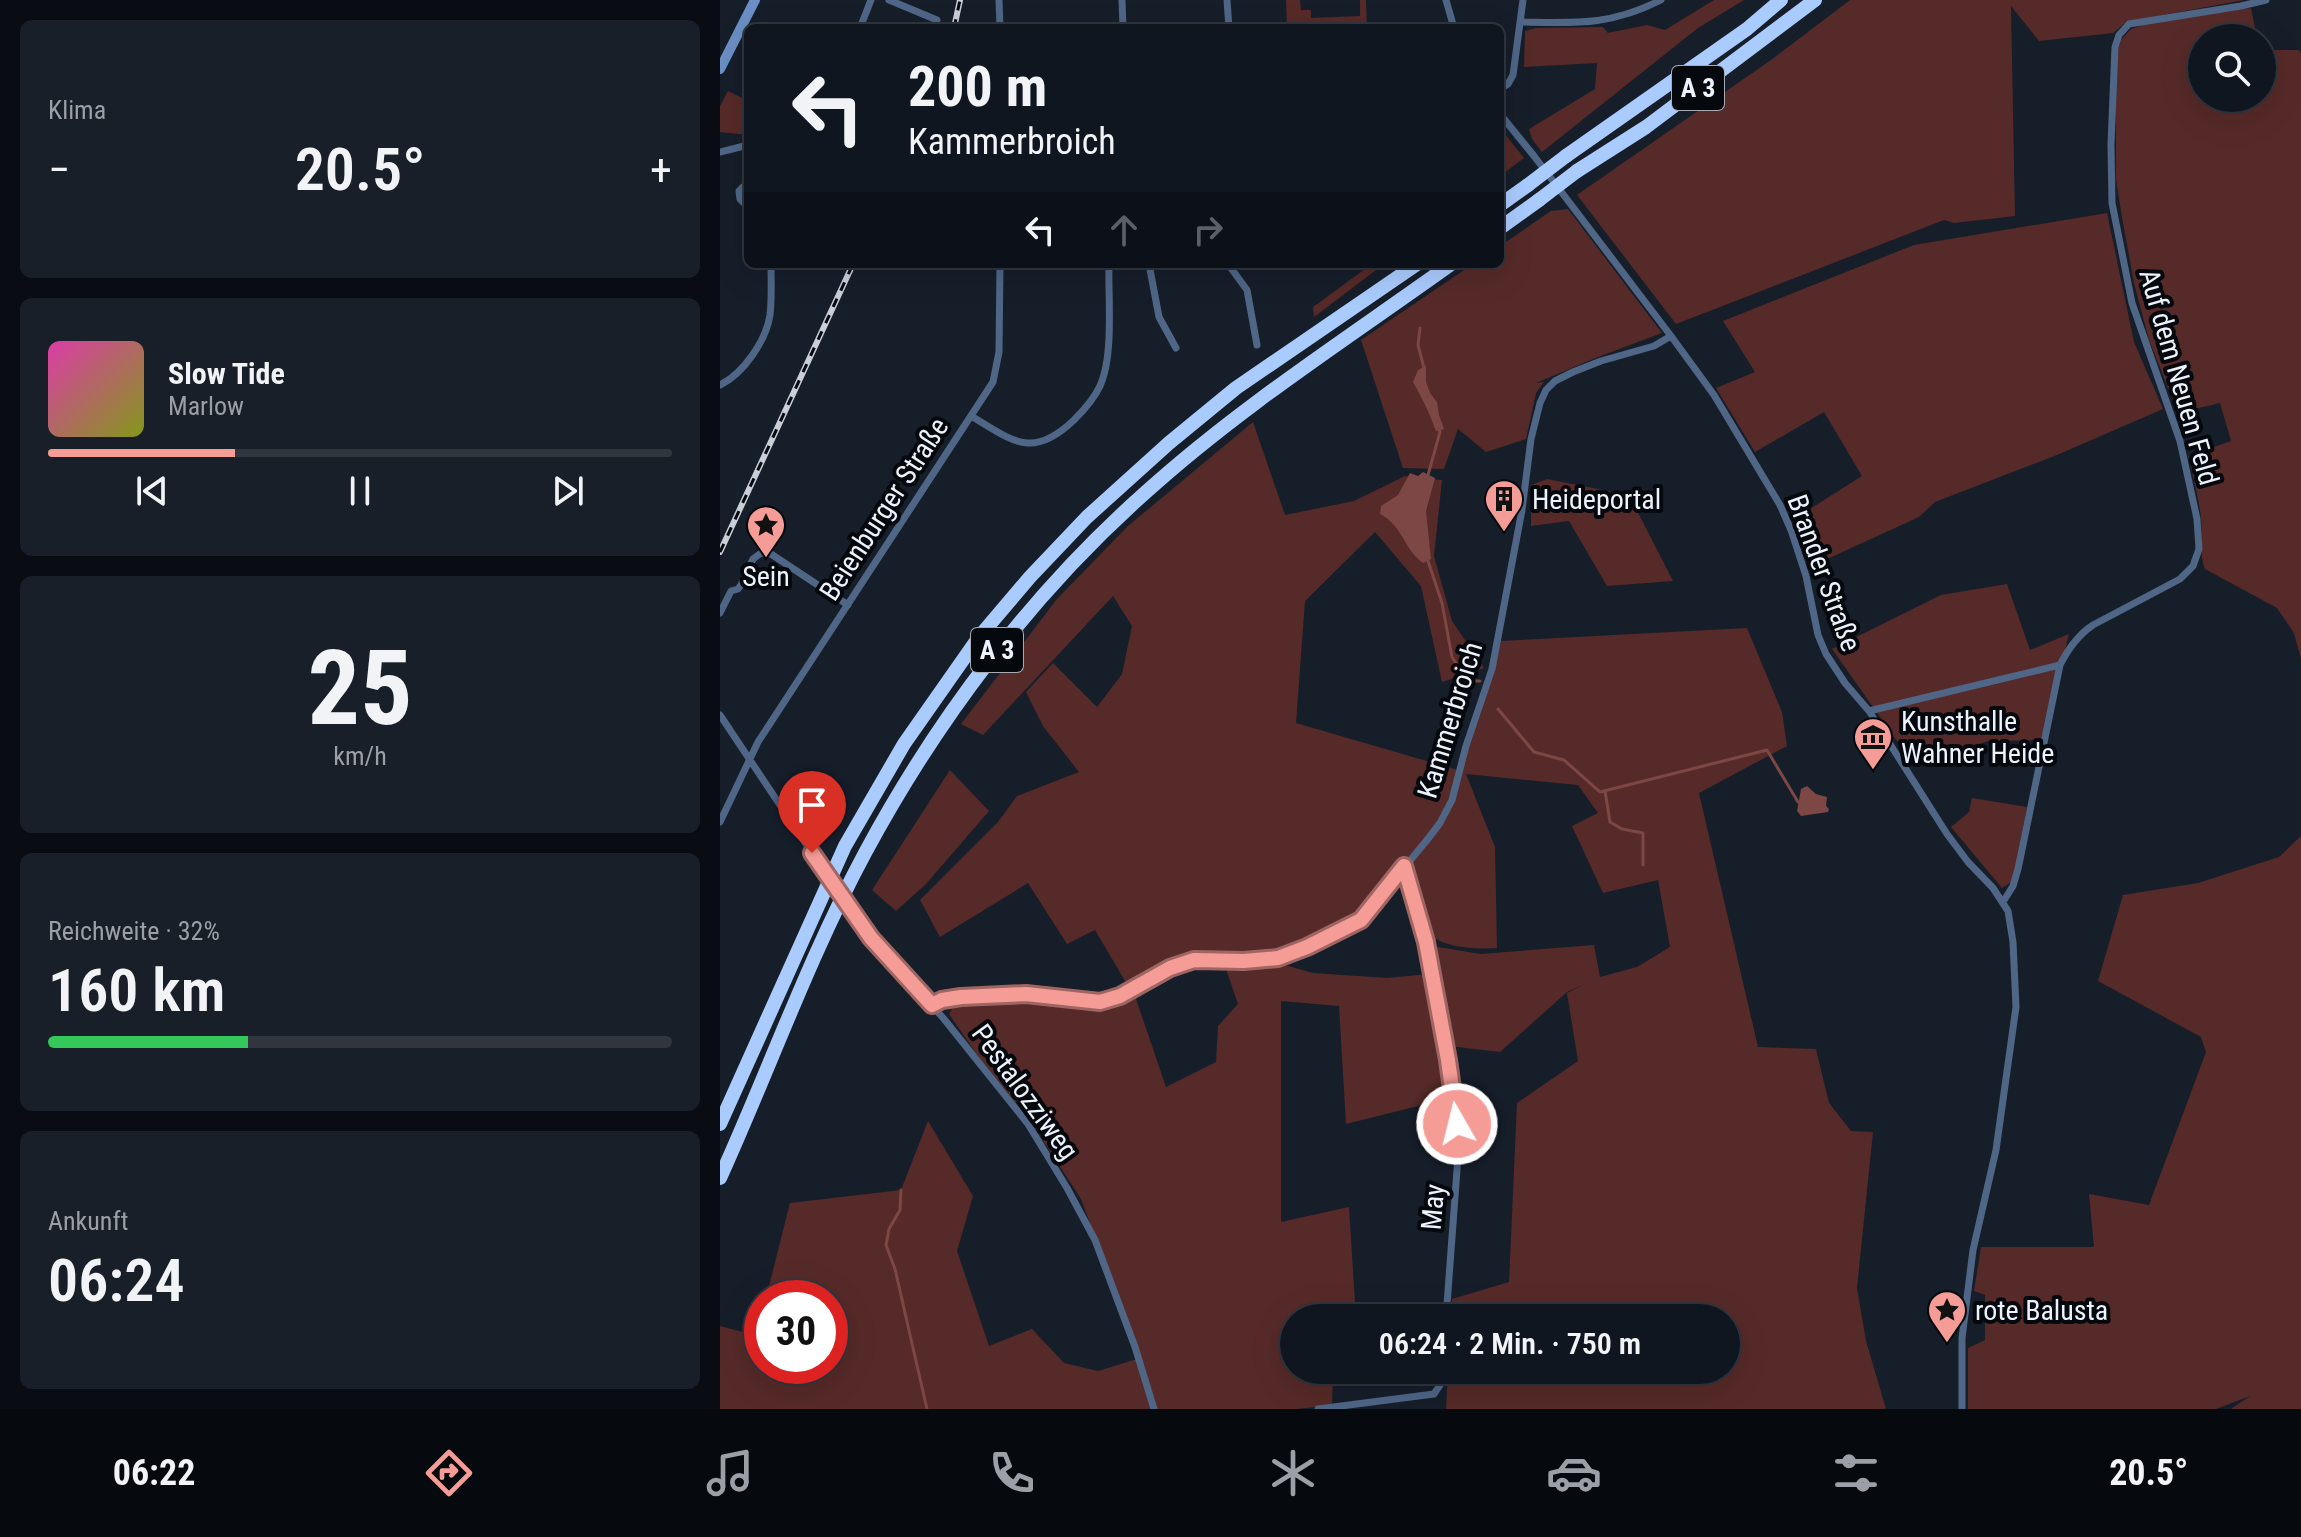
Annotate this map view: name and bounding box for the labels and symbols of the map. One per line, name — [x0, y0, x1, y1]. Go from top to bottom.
road number: A 3 — [1672, 66, 1724, 110]
street label: Auf dem Neuen Feld — [2132, 265, 2226, 489]
street label: Beienburger Straße — [813, 412, 955, 606]
building icon: Heideportal — [1483, 478, 1525, 533]
place label: Heideportal — [1532, 483, 1661, 516]
street label: Brander Straße — [1780, 490, 1868, 656]
place icon: Sein — [745, 504, 787, 559]
place label: Sein — [742, 560, 790, 593]
road number: A 3 — [971, 628, 1023, 672]
street label: Kammerbroich — [1411, 638, 1489, 802]
place label: Kunsthalle Wahner Heide — [1901, 705, 2054, 770]
museum icon: Kunsthalle Wahner Heide — [1852, 716, 1894, 771]
pin — [778, 771, 846, 853]
street label: Pestalozziweg — [965, 1018, 1085, 1166]
position arrow — [1415, 1082, 1499, 1166]
street label: May — [1415, 1182, 1451, 1231]
speed limit sign: 30 — [744, 1280, 848, 1384]
place icon: rote Balusta — [1926, 1289, 1968, 1344]
place label: rote Balusta — [1975, 1294, 2108, 1327]

